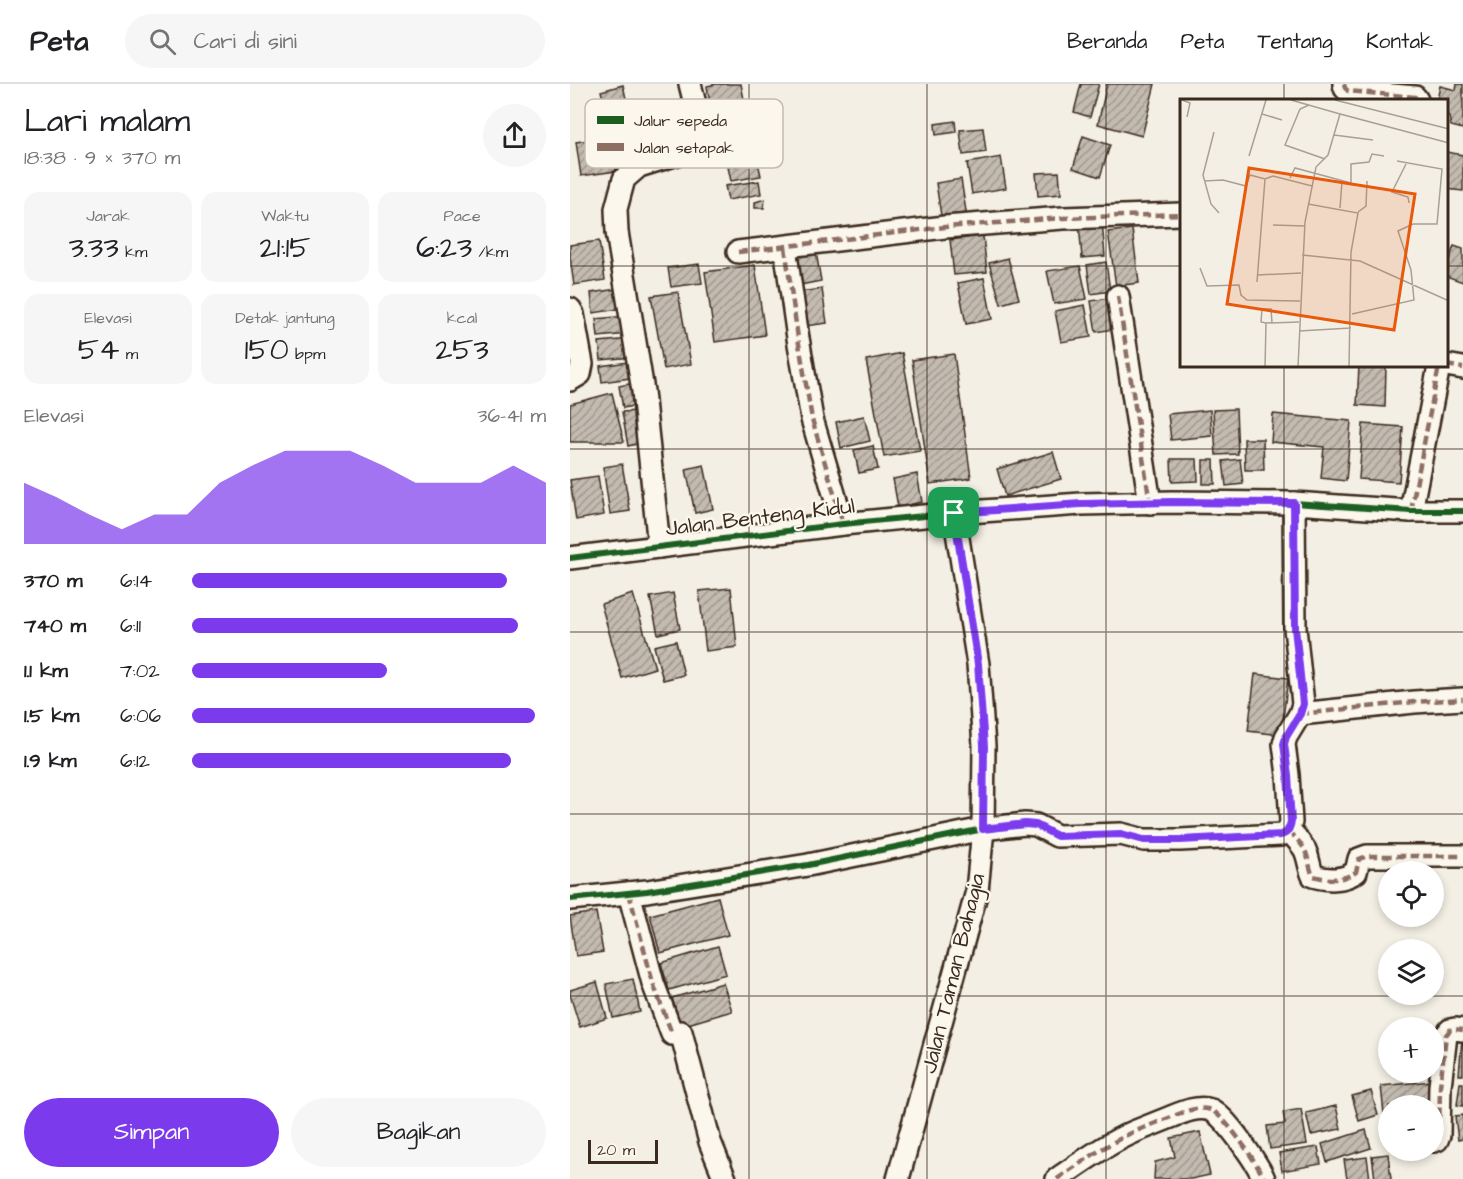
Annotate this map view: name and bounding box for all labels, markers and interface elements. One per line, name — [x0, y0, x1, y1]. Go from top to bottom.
search box — [125, 14, 545, 68]
text: Peta — [30, 22, 89, 61]
icon: search — [146, 25, 179, 58]
text: Cari di sini — [194, 26, 297, 57]
text: Beranda — [1067, 27, 1148, 56]
text: Peta — [1181, 27, 1224, 56]
text: Tentang — [1257, 27, 1333, 56]
text: Kontak — [1366, 27, 1433, 56]
text: Lari malam — [24, 98, 190, 144]
legend — [585, 99, 783, 168]
inset map — [1180, 99, 1448, 368]
button: share — [483, 104, 546, 167]
text: Jalur sepeda — [634, 110, 727, 132]
text: Jalan setapak — [634, 137, 734, 159]
text: 18:38 · 9 × 370 m — [24, 144, 180, 172]
text: Jarak — [86, 205, 130, 227]
text: Waktu — [261, 205, 309, 227]
text: Pace — [443, 205, 481, 227]
text: 3.33 — [69, 227, 119, 269]
text: 21:15 — [259, 227, 311, 269]
text: 6:23 — [416, 227, 472, 269]
text: km — [119, 241, 147, 263]
text: /km — [472, 241, 508, 263]
text: Elevasi — [84, 307, 132, 329]
text: Detak jantung — [235, 307, 335, 329]
text: kcal — [447, 307, 477, 329]
text: 54 — [78, 329, 119, 371]
text: 150 — [245, 329, 289, 371]
text: 253 — [435, 329, 489, 371]
text: m — [119, 343, 138, 365]
text: bpm — [289, 343, 325, 365]
text: Elevasi — [24, 402, 83, 430]
text: 36–41 m — [477, 402, 546, 430]
pin — [928, 487, 979, 538]
street label: Jalan Benteng Kidul — [664, 491, 857, 545]
icon: arrive — [937, 496, 970, 529]
text: 370 m — [24, 567, 83, 595]
text: 6:14 — [120, 567, 152, 595]
text: 740 m — [24, 612, 86, 640]
text: 6:11 — [120, 612, 141, 640]
text: 1.1 km — [24, 657, 68, 685]
text: 7:02 — [120, 657, 160, 685]
text: 1.5 km — [24, 702, 79, 730]
text: 6:06 — [120, 702, 161, 730]
text: 1.9 km — [24, 747, 77, 775]
text: 6:12 — [120, 747, 150, 775]
map controls — [1378, 861, 1444, 1161]
button: locate — [1378, 861, 1444, 927]
street label: Jalan Taman Bahagia — [914, 870, 994, 1077]
button: layers — [1378, 939, 1444, 1005]
button: + — [1378, 1017, 1444, 1083]
button: − — [1378, 1095, 1444, 1161]
button: Simpan — [24, 1098, 279, 1167]
button: Bagikan — [291, 1098, 546, 1167]
scale bar — [588, 1137, 658, 1164]
text: 20 m — [597, 1139, 635, 1161]

